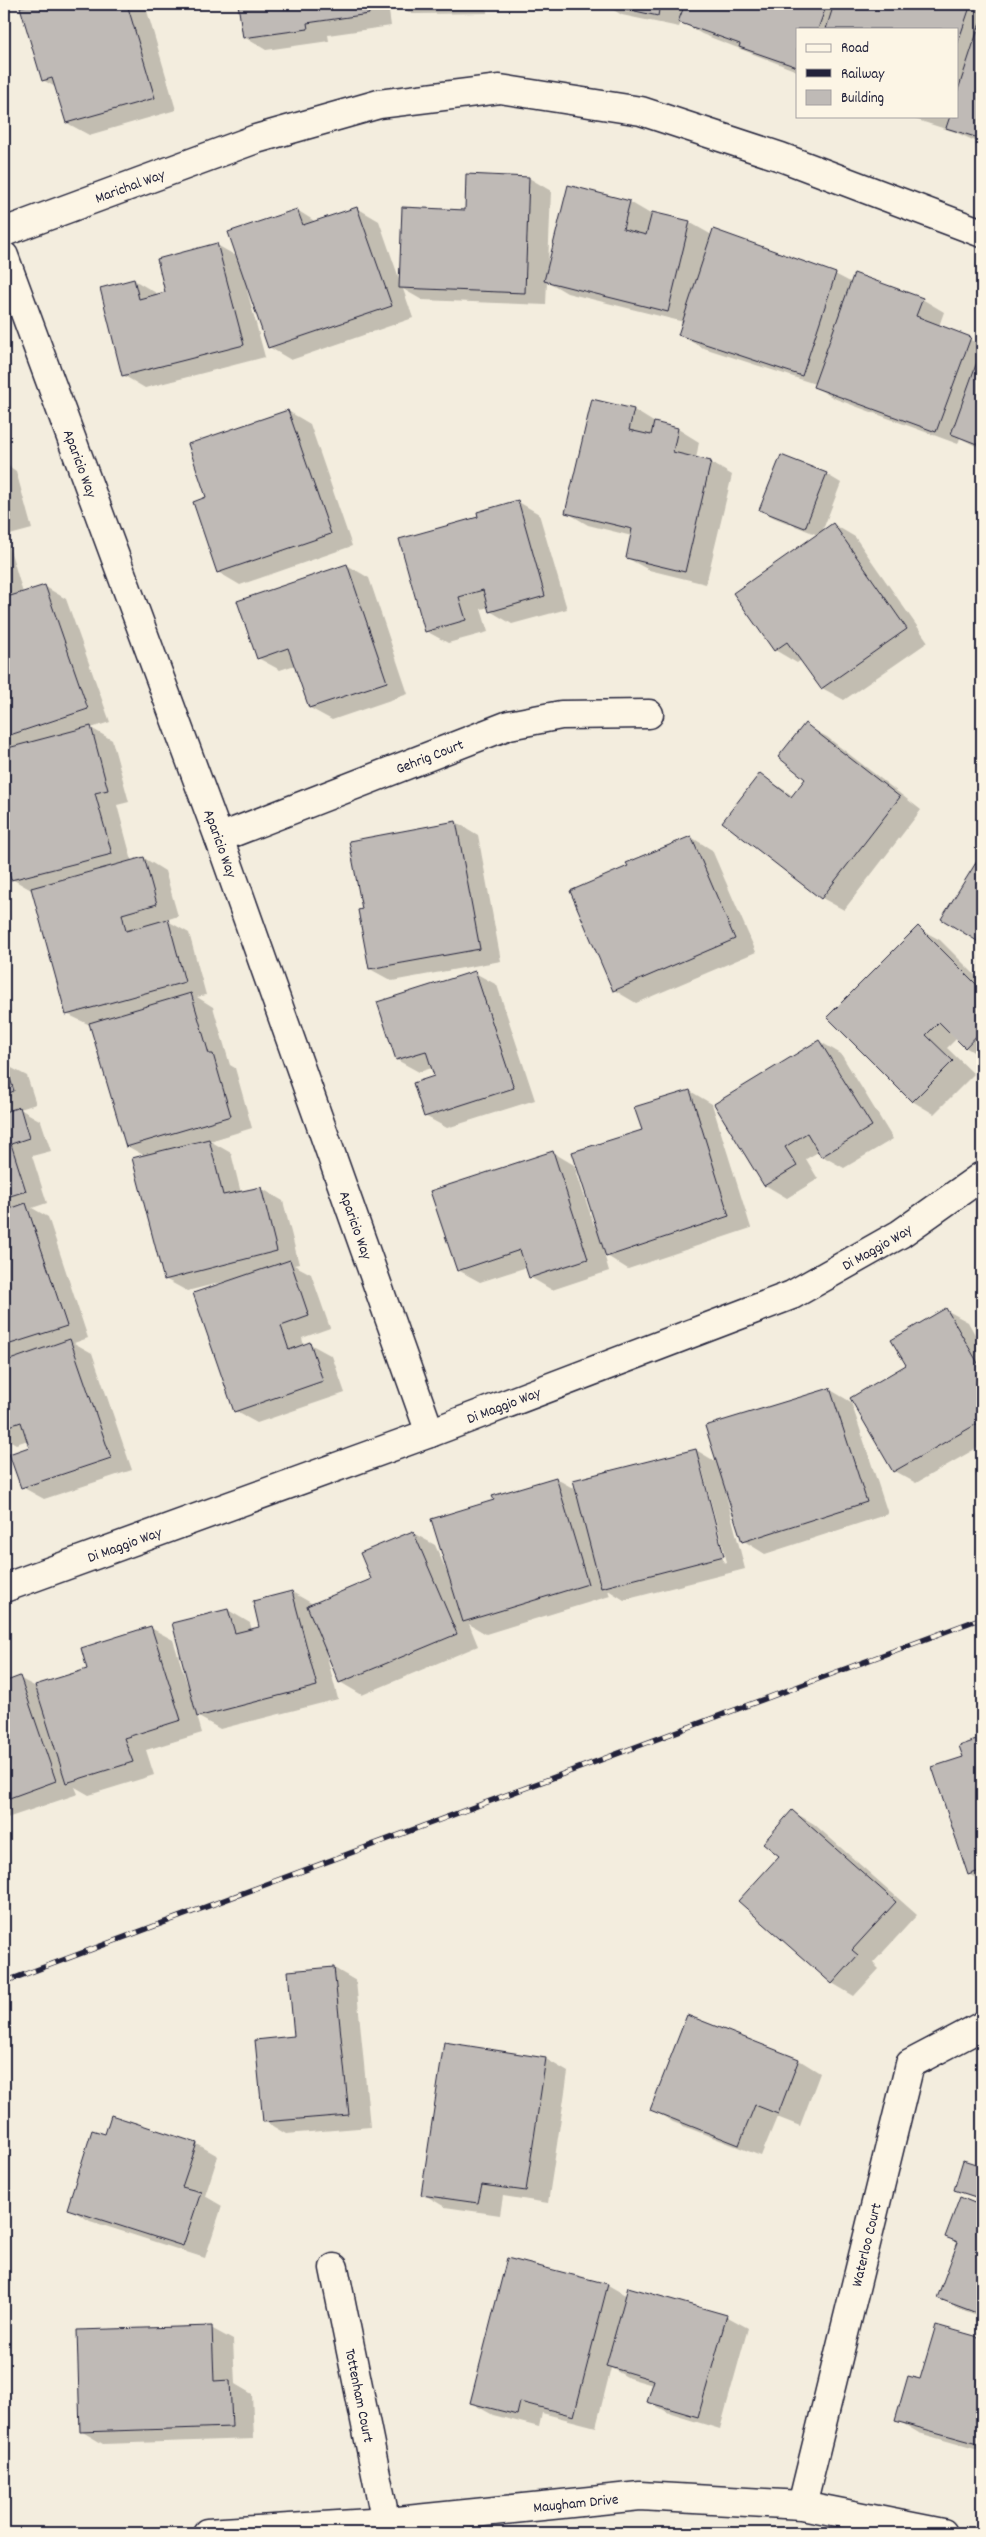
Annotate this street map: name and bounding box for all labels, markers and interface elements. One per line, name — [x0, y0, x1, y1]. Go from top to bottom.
legend — [796, 28, 958, 118]
text: Road — [841, 38, 869, 60]
text: Railway — [841, 64, 885, 86]
text: Building — [841, 88, 884, 110]
street label: Marichal Way — [92, 164, 169, 210]
street label: Aparicio Way — [56, 427, 102, 502]
street label: Gehrig Court — [393, 734, 468, 781]
street label: Aparicio Way — [196, 807, 242, 882]
street label: Aparicio Way — [332, 1188, 377, 1264]
street label: Di Maggio Way — [838, 1219, 918, 1278]
street label: Di Maggio Way — [464, 1382, 545, 1431]
street label: Di Maggio Way — [85, 1522, 166, 1570]
street label: Waterloo Court — [847, 2201, 889, 2289]
street label: Tottenham Court — [338, 2347, 378, 2445]
street label: Maugham Drive — [532, 2489, 620, 2520]

